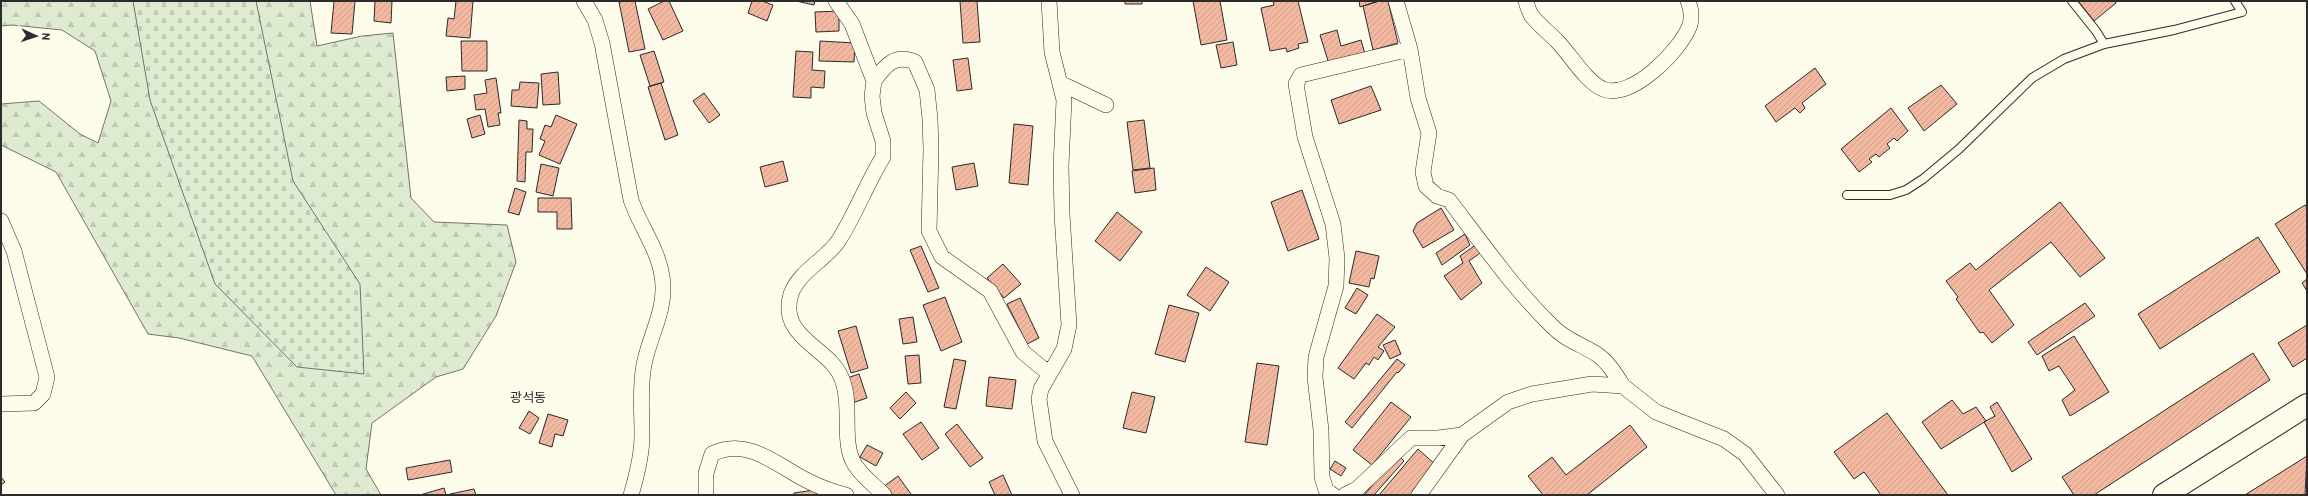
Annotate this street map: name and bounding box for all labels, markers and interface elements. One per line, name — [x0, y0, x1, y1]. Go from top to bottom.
north arrow — [16, 16, 56, 56]
text: N — [39, 33, 53, 41]
district label: 광석동 — [510, 389, 546, 406]

